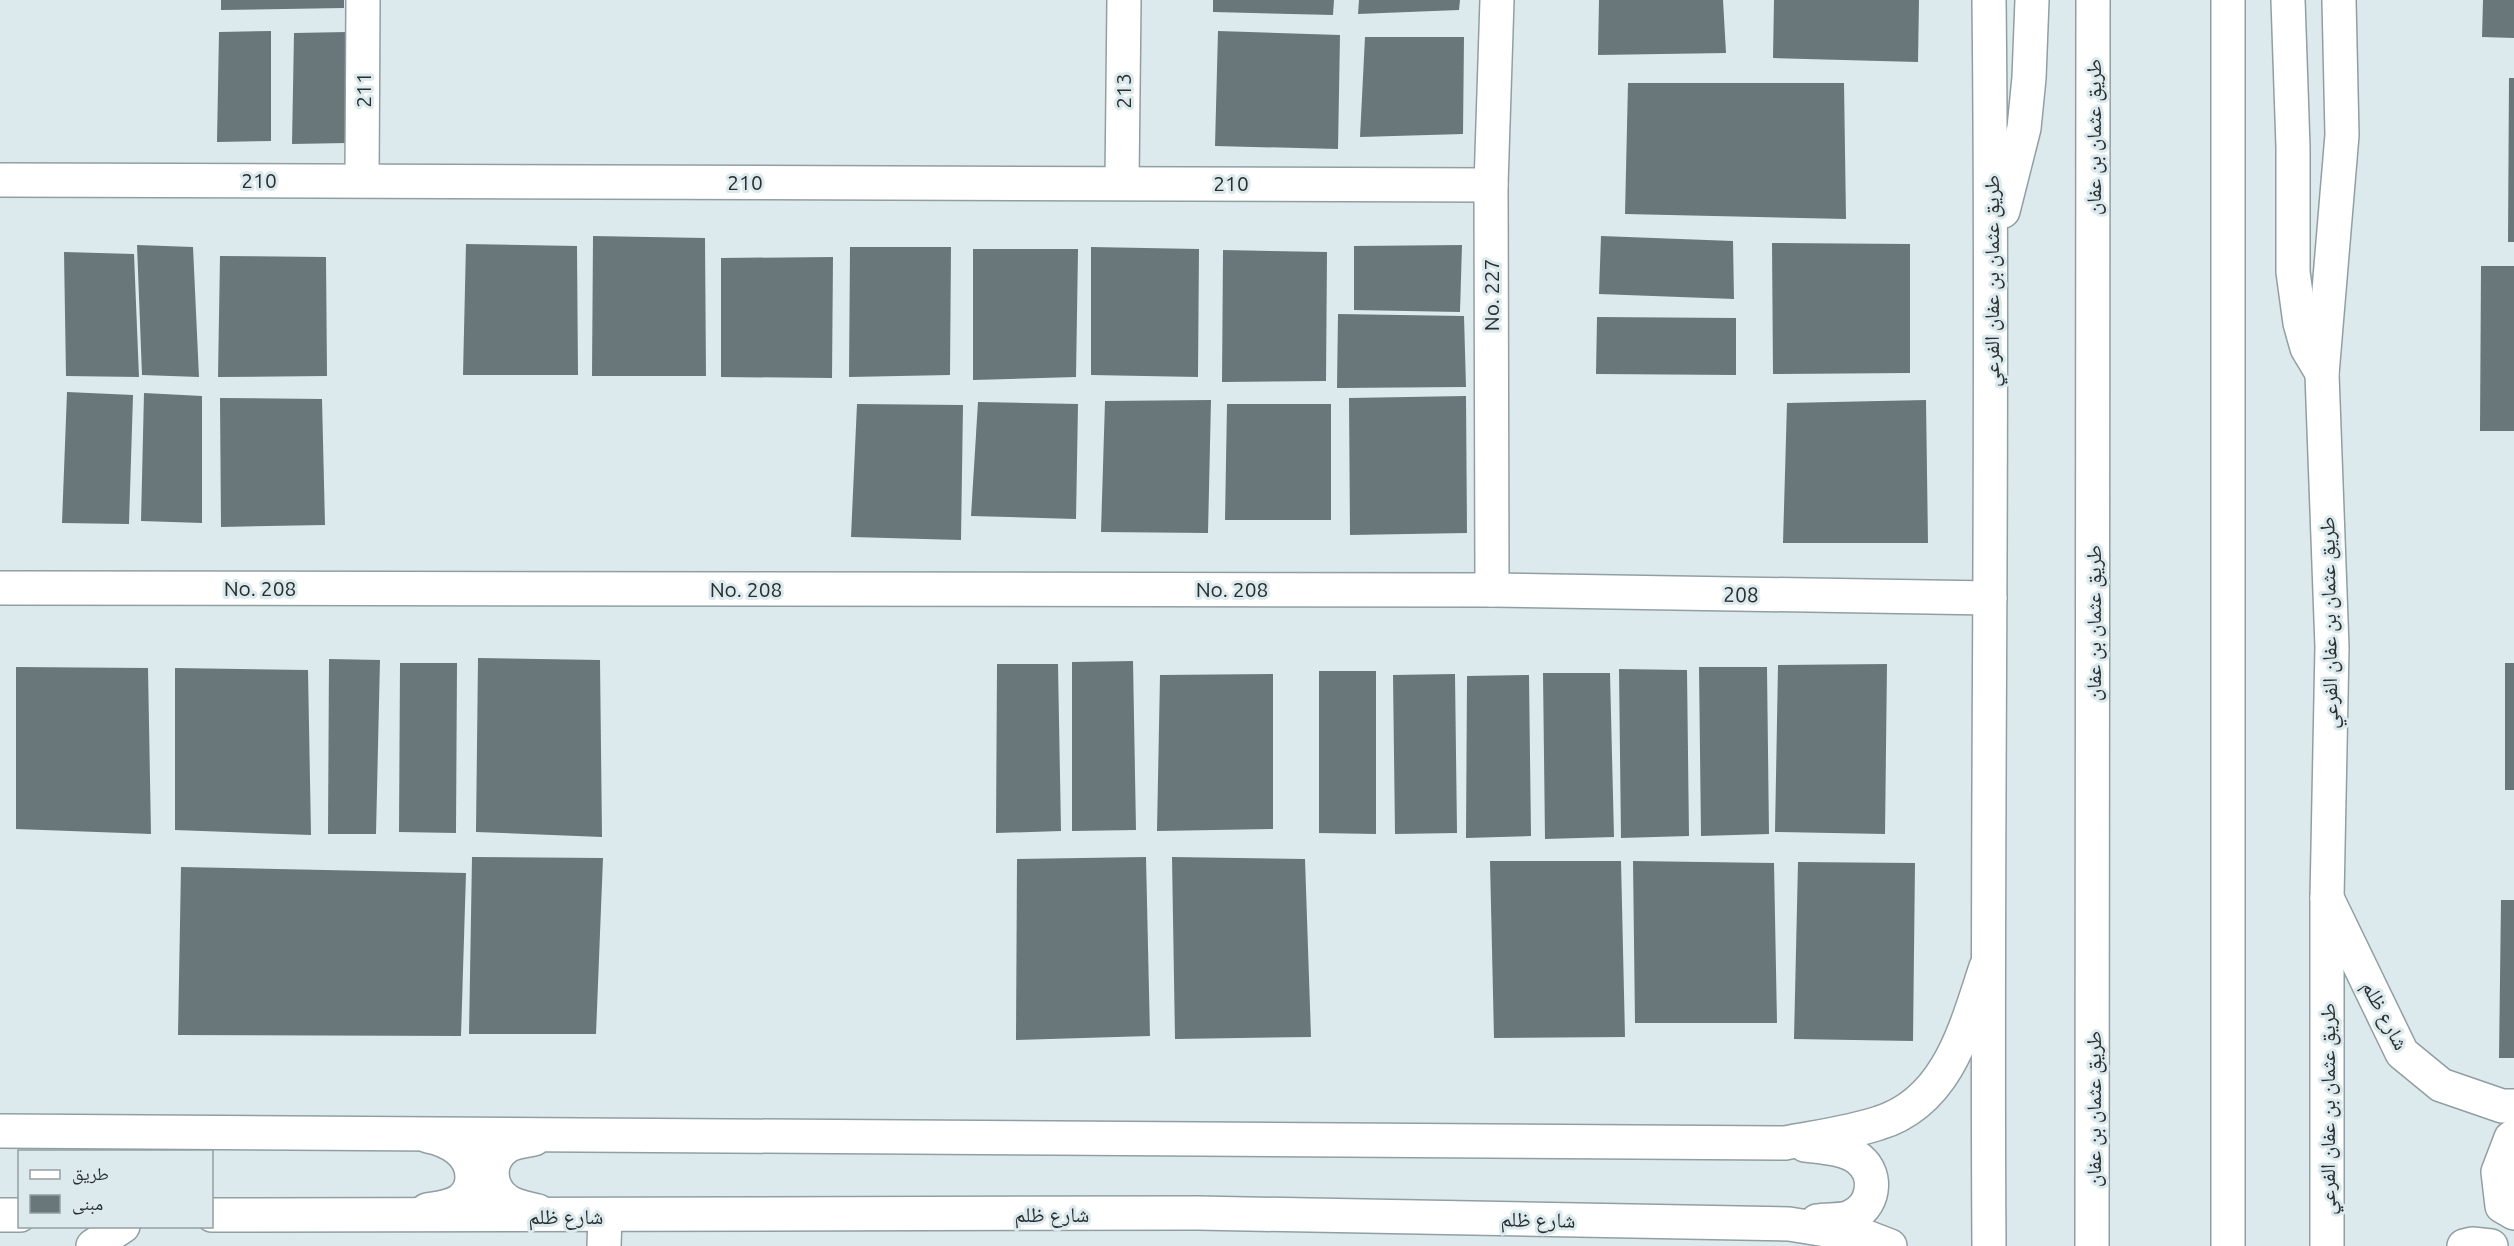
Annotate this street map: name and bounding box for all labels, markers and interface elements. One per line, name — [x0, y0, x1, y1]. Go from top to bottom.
street label: طريق عثمان بن عفان — [2081, 59, 2107, 215]
street label: 211 — [351, 72, 375, 108]
street label: 213 — [1111, 73, 1135, 109]
street label: 210 — [241, 168, 277, 192]
street label: 210 — [727, 170, 763, 194]
street label: 210 — [1213, 171, 1249, 195]
street label: طريق عثمان بن عفان الفرعي — [1979, 175, 2008, 387]
street label: No. 227 — [1479, 259, 1503, 331]
street label: طريق عثمان بن عفان الفرعي — [2314, 517, 2347, 729]
street label: طريق عثمان بن عفان — [2081, 545, 2107, 701]
street label: No. 208 — [224, 576, 296, 600]
street label: No. 208 — [710, 577, 782, 601]
street label: No. 208 — [1196, 577, 1268, 601]
street label: 208 — [1723, 582, 1759, 606]
street label: شارع ظلم — [2355, 976, 2414, 1055]
street label: طريق عثمان بن عفان الفرعي — [2315, 1003, 2344, 1215]
street label: طريق عثمان بن عفان — [2081, 1031, 2107, 1187]
legend — [18, 1150, 213, 1228]
text: طريق — [72, 1163, 109, 1185]
text: مبنى — [72, 1193, 103, 1215]
street label: شارع ظلم — [1015, 1202, 1089, 1229]
street label: شارع ظلم — [529, 1204, 603, 1231]
street label: شارع ظلم — [1500, 1206, 1576, 1235]

